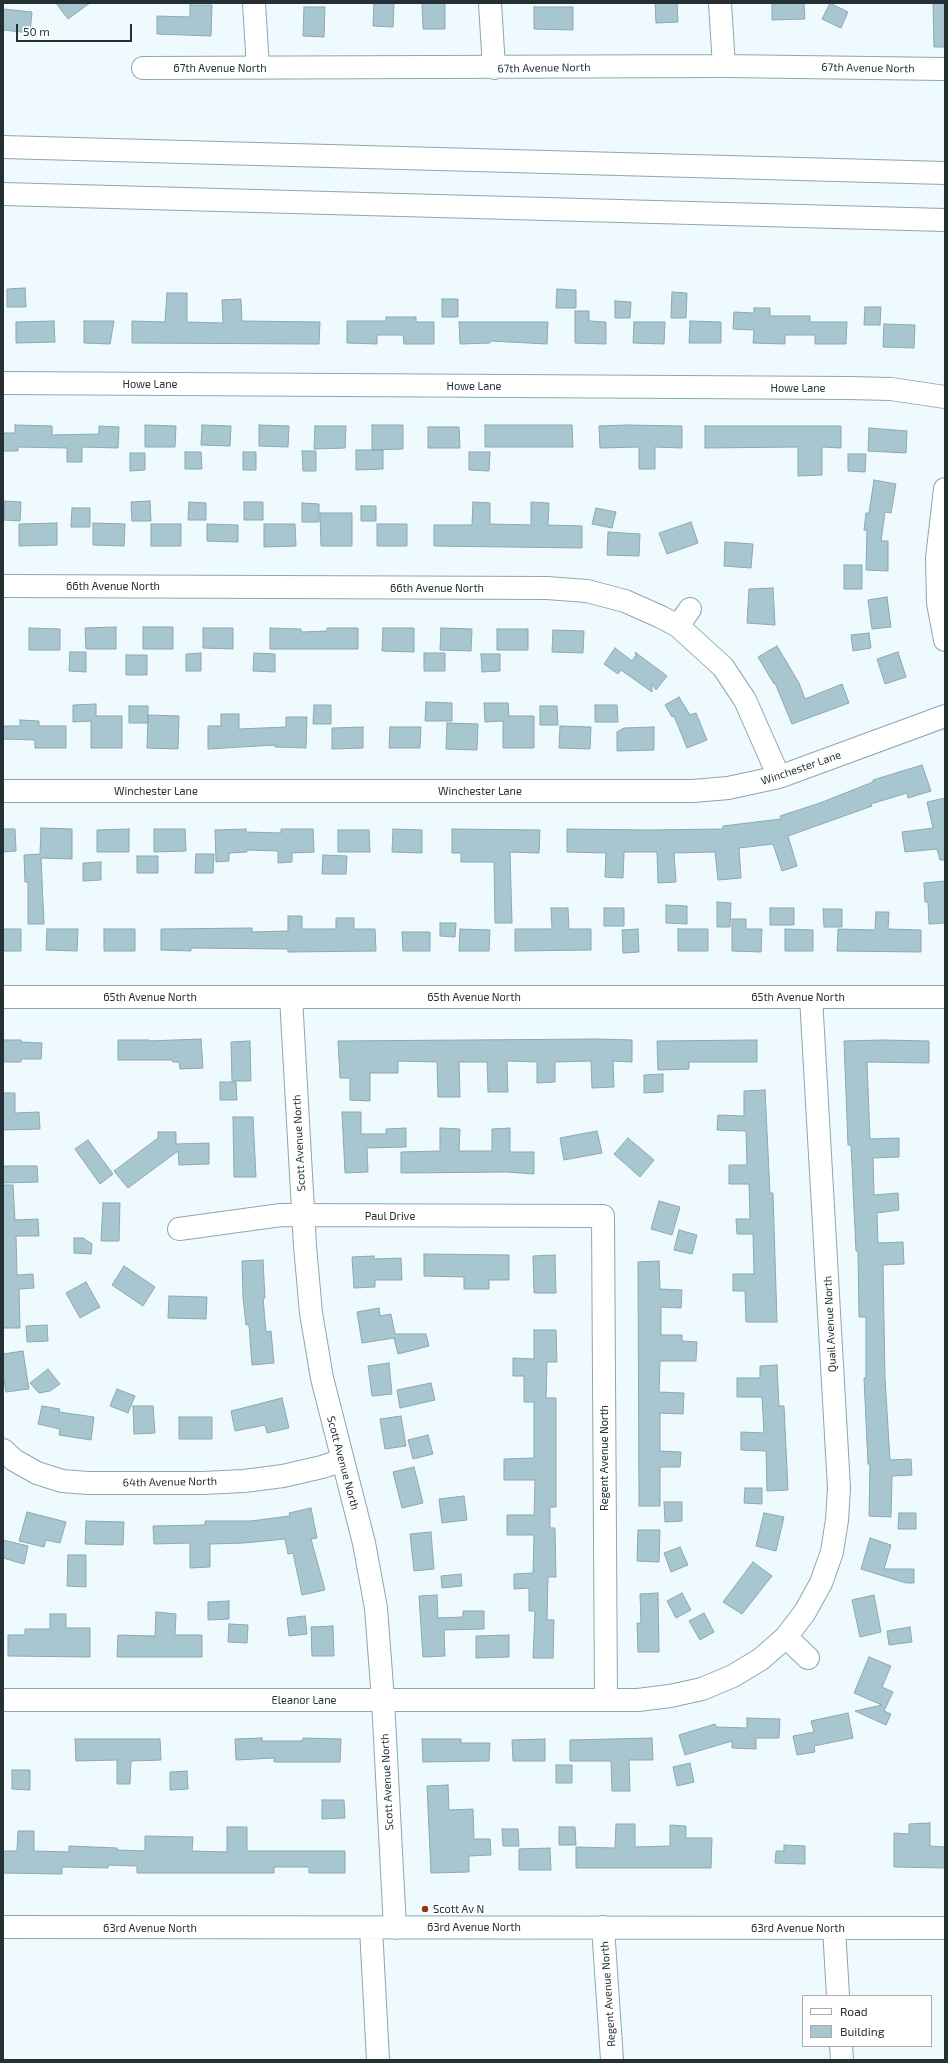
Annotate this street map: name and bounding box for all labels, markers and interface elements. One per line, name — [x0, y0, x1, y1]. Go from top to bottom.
scale bar — [18, 16, 134, 42]
text: 50 m — [23, 24, 50, 38]
street label: 67th Avenue North — [173, 61, 267, 75]
street label: 67th Avenue North — [497, 61, 591, 75]
street label: 67th Avenue North — [821, 61, 915, 75]
street label: Howe Lane — [123, 377, 177, 391]
street label: Howe Lane — [447, 379, 501, 393]
street label: Howe Lane — [771, 381, 825, 395]
street label: 66th Avenue North — [66, 579, 160, 593]
street label: 66th Avenue North — [390, 581, 484, 595]
street label: Winchester Lane — [759, 748, 843, 788]
street label: Winchester Lane — [114, 784, 198, 798]
street label: Winchester Lane — [438, 784, 522, 798]
street label: 65th Avenue North — [103, 990, 197, 1004]
street label: 65th Avenue North — [427, 990, 521, 1004]
street label: 65th Avenue North — [751, 990, 845, 1004]
street label: Scott Avenue North — [290, 1094, 308, 1192]
street label: Paul Drive — [365, 1209, 415, 1223]
street label: Quail Avenue North — [821, 1276, 839, 1372]
street label: Regent Avenue North — [597, 1405, 611, 1511]
street label: Scott Avenue North — [324, 1415, 362, 1511]
street label: 64th Avenue North — [123, 1475, 217, 1489]
street label: Eleanor Lane — [272, 1693, 336, 1707]
street label: Scott Avenue North — [378, 1733, 396, 1831]
place label: Scott Av N — [433, 1902, 484, 1916]
marker: Scott Av N — [420, 1904, 430, 1914]
street label: 63rd Avenue North — [427, 1920, 521, 1934]
street label: 63rd Avenue North — [103, 1921, 197, 1935]
street label: 63rd Avenue North — [751, 1921, 845, 1935]
street label: Regent Avenue North — [598, 1941, 618, 2047]
legend — [802, 1995, 932, 2047]
text: Road — [840, 2004, 868, 2018]
text: Building — [840, 2024, 884, 2038]

